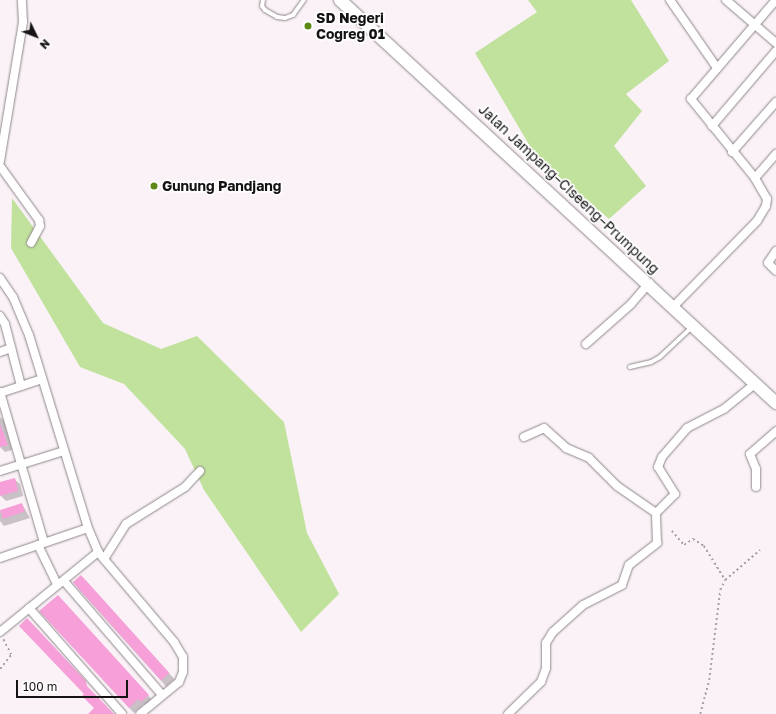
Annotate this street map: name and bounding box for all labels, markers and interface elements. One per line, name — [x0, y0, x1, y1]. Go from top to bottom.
place label: SD Negeri Cogreg 01 — [316, 10, 385, 42]
north arrow — [16, 16, 56, 56]
marker: SD Negeri Cogreg 01 — [303, 21, 313, 31]
text: N — [38, 37, 53, 52]
street label: Jalan Jampang–Ciseeng–Prumpung — [475, 101, 663, 277]
place label: Gunung Pandjang — [162, 178, 281, 194]
marker: Gunung Pandjang — [149, 181, 159, 191]
scale bar — [18, 672, 130, 698]
text: 100 m — [23, 679, 57, 694]

